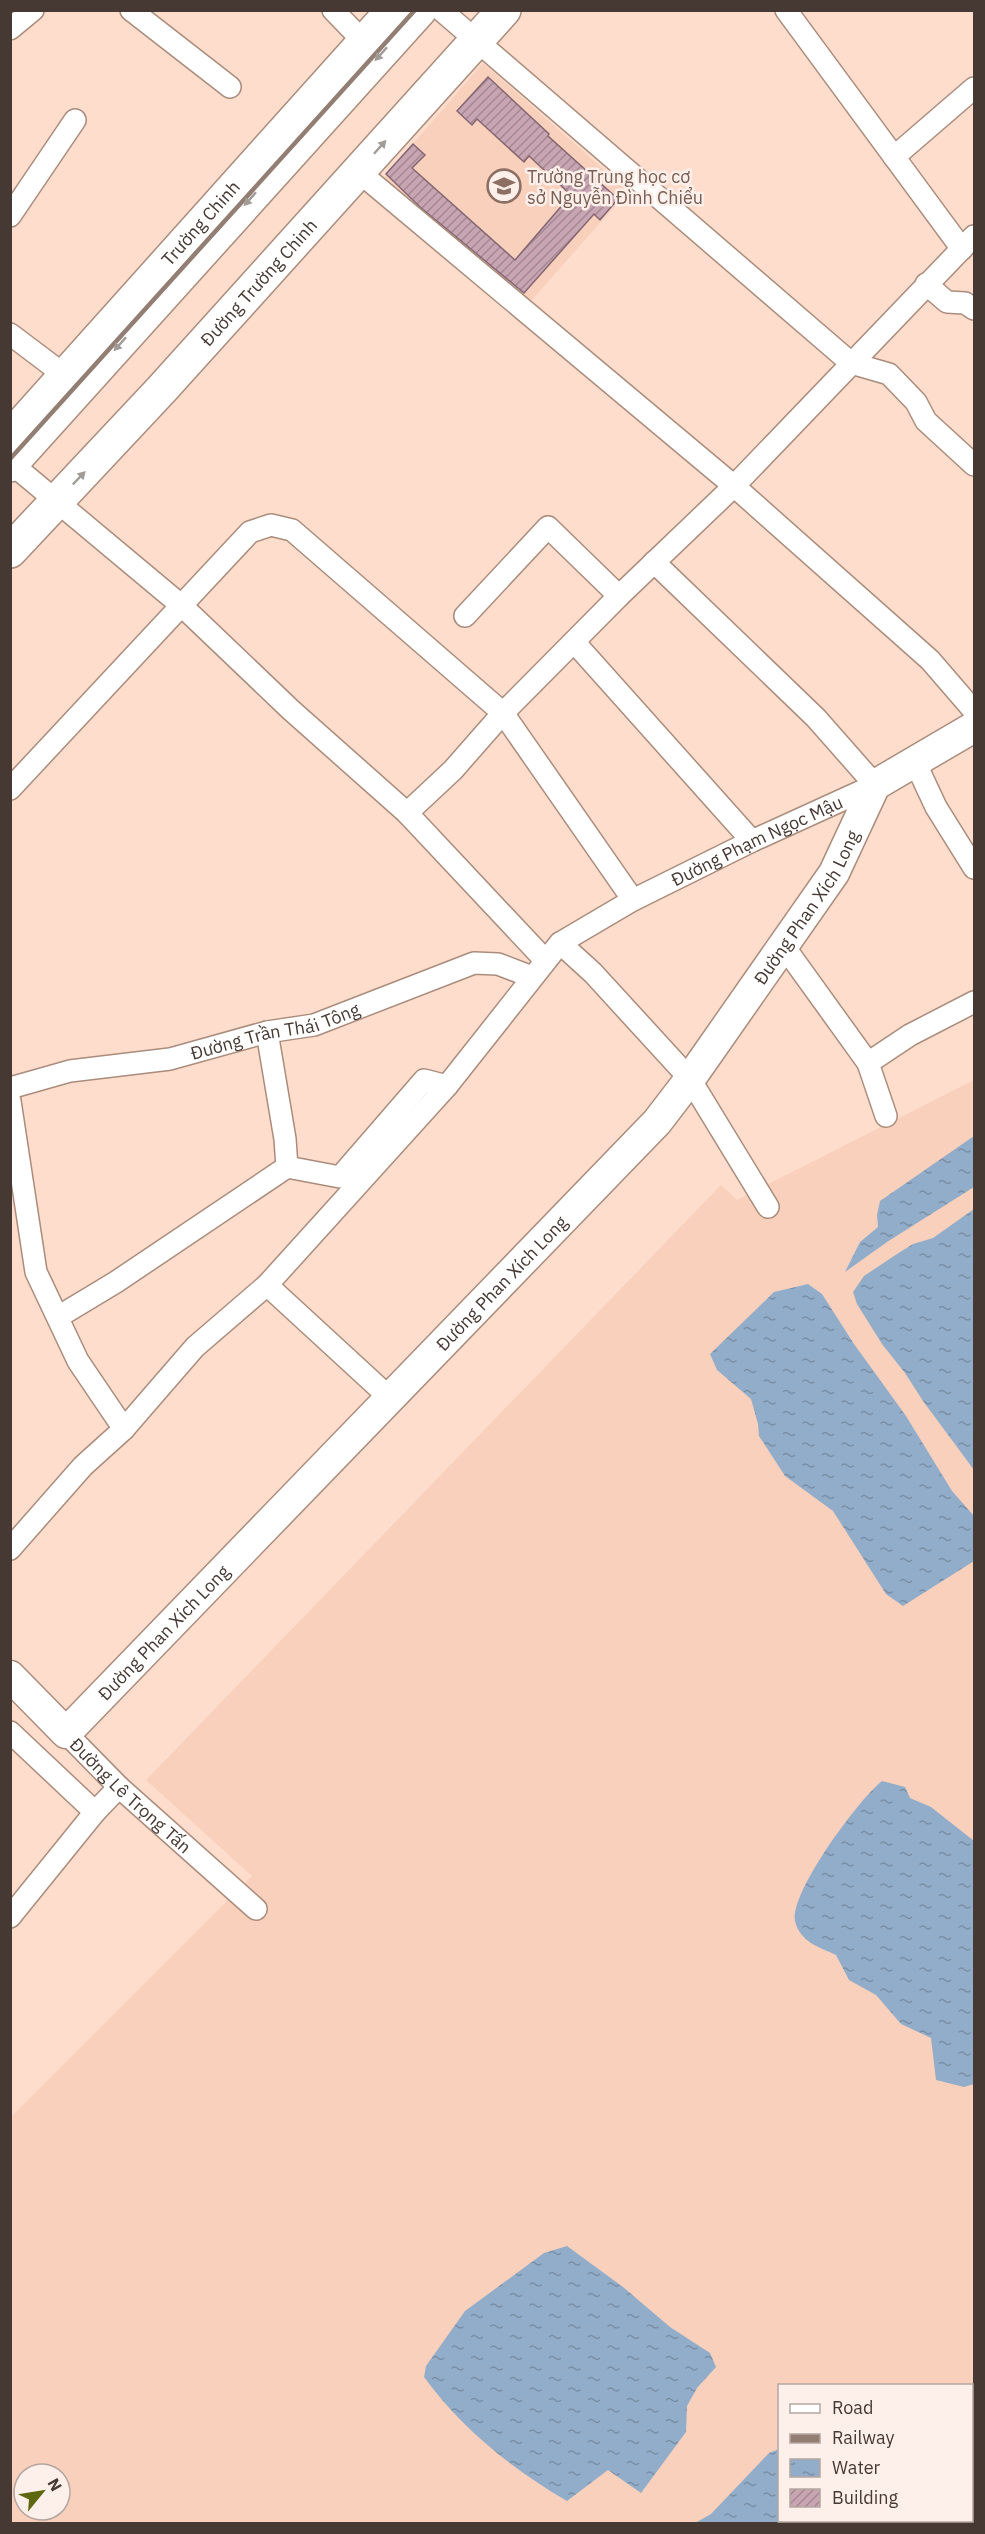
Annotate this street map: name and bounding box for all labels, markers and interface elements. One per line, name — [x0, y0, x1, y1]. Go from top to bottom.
one-way arrow — [375, 46, 388, 61]
one-way arrow — [373, 140, 387, 154]
place label: Trường Trung học cơ sở Nguyễn Đình Chiểu — [527, 165, 703, 209]
school or university icon: Trường Trung học cơ sở Nguyễn Đình Chiểu — [486, 168, 522, 204]
street label: Trường Chinh — [156, 175, 244, 270]
one-way arrow — [244, 191, 257, 206]
street label: Đường Trường Chinh — [195, 214, 322, 351]
one-way arrow — [114, 336, 127, 351]
one-way arrow — [72, 471, 86, 485]
street label: Đường Phạm Ngọc Mậu — [667, 790, 846, 891]
street label: Đường Phan Xích Long — [748, 826, 864, 989]
street label: Đường Trần Thái Tông — [188, 997, 363, 1064]
street label: Đường Phan Xích Long — [431, 1210, 572, 1355]
street label: Đường Phan Xích Long — [93, 1559, 234, 1705]
street label: Đường Lê Trọng Tấn — [65, 1733, 197, 1858]
legend — [778, 2384, 973, 2522]
text: Road — [832, 2396, 873, 2419]
text: Railway — [832, 2426, 894, 2449]
text: Water — [832, 2456, 881, 2479]
north arrow — [12, 2462, 72, 2522]
text: N — [43, 2474, 67, 2495]
text: Building — [832, 2486, 899, 2509]

